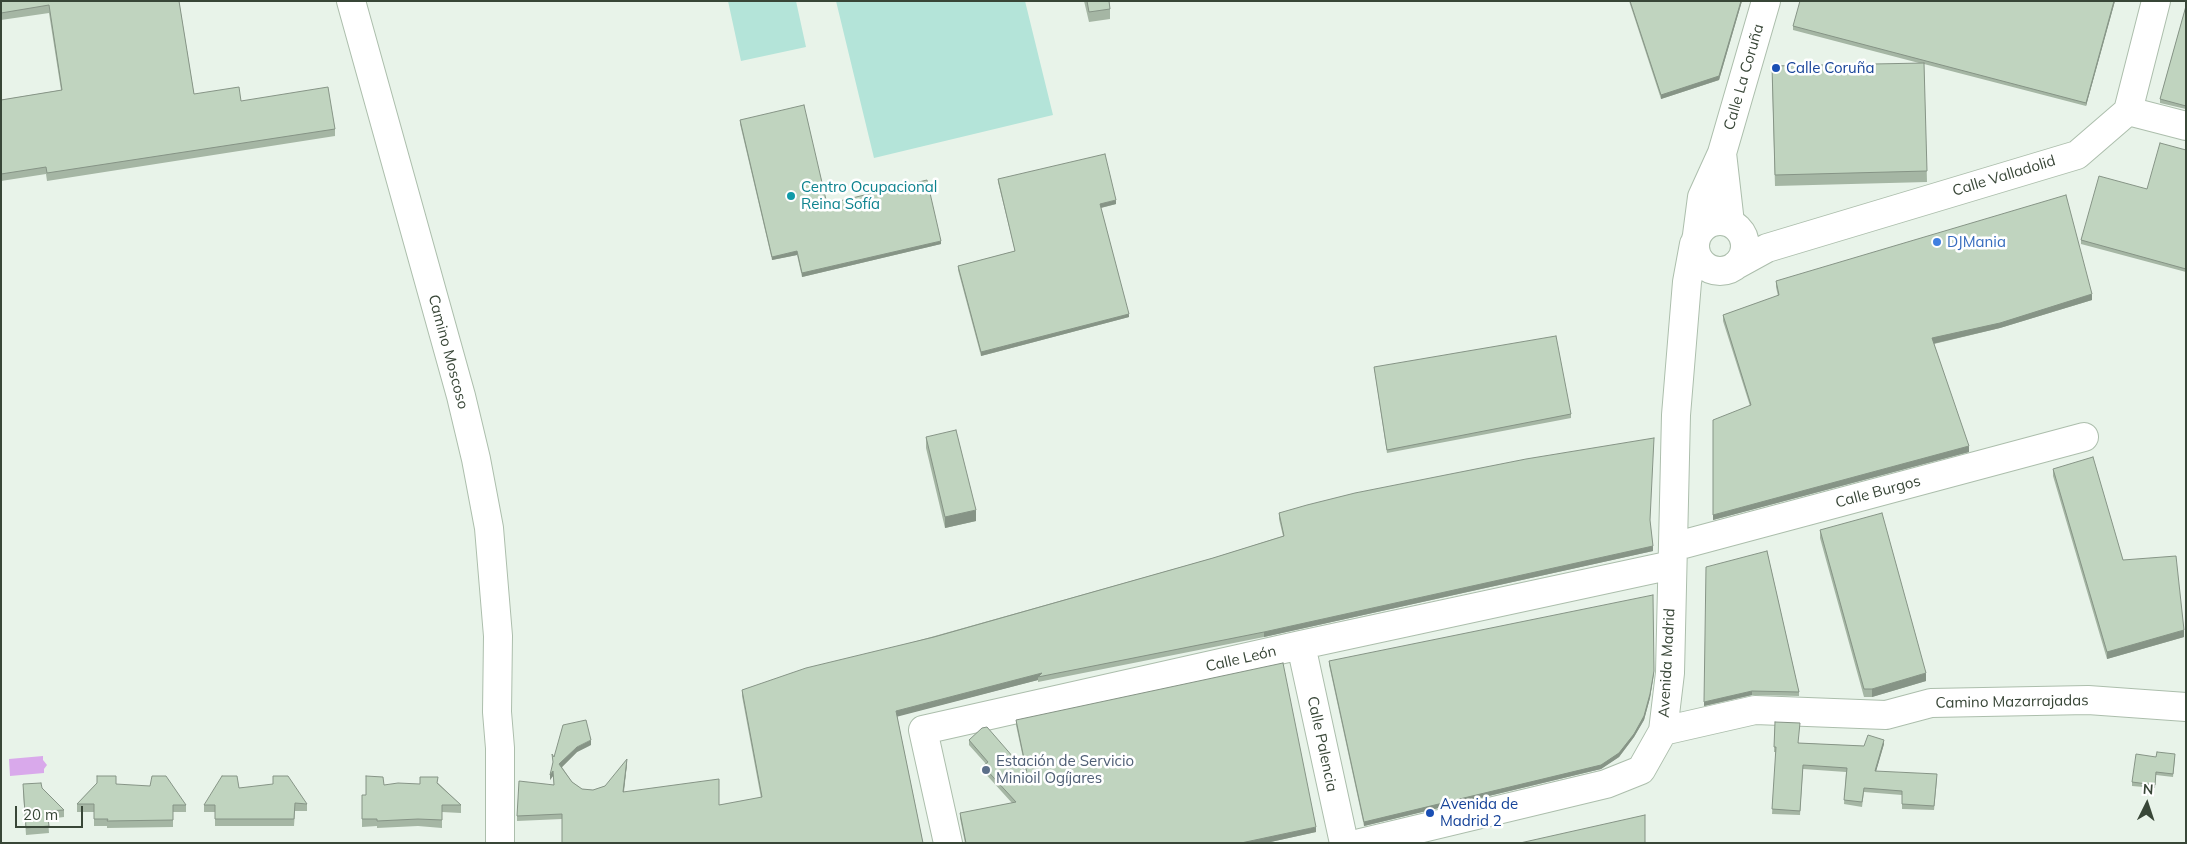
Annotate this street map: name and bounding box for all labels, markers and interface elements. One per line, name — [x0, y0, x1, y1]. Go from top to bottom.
street label: Calle La Coruña — [1720, 22, 1768, 132]
place label: Calle Coruña — [1786, 59, 1874, 77]
marker: Calle Coruña — [1770, 62, 1782, 74]
street label: Calle Valladolid — [1950, 152, 2058, 200]
place label: Centro Ocupacional Reina Sofía — [801, 178, 937, 213]
marker: Centro Ocupacional Reina Sofía — [785, 190, 797, 202]
place label: DJMania — [1947, 233, 2006, 251]
marker: DJMania — [1931, 236, 1943, 248]
street label: Camino Moscoso — [424, 293, 472, 411]
street label: Calle Burgos — [1833, 472, 1923, 512]
street label: Avenida Madrid — [1655, 608, 1679, 718]
street label: Calle León — [1204, 642, 1278, 676]
street label: Camino Mazarrajadas — [1935, 692, 2089, 712]
street label: Calle Palencia — [1303, 695, 1341, 793]
place label: Estación de Servicio Minioil Ogíjares — [996, 752, 1134, 787]
marker: Estación de Servicio Minioil Ogíjares — [980, 764, 992, 776]
north arrow — [2122, 779, 2172, 829]
text: N — [2142, 780, 2154, 798]
place label: Avenida de Madrid 2 — [1440, 795, 1518, 830]
scale bar — [18, 796, 85, 828]
text: 20 m — [23, 805, 58, 824]
marker: Avenida de Madrid 2 — [1424, 807, 1436, 819]

